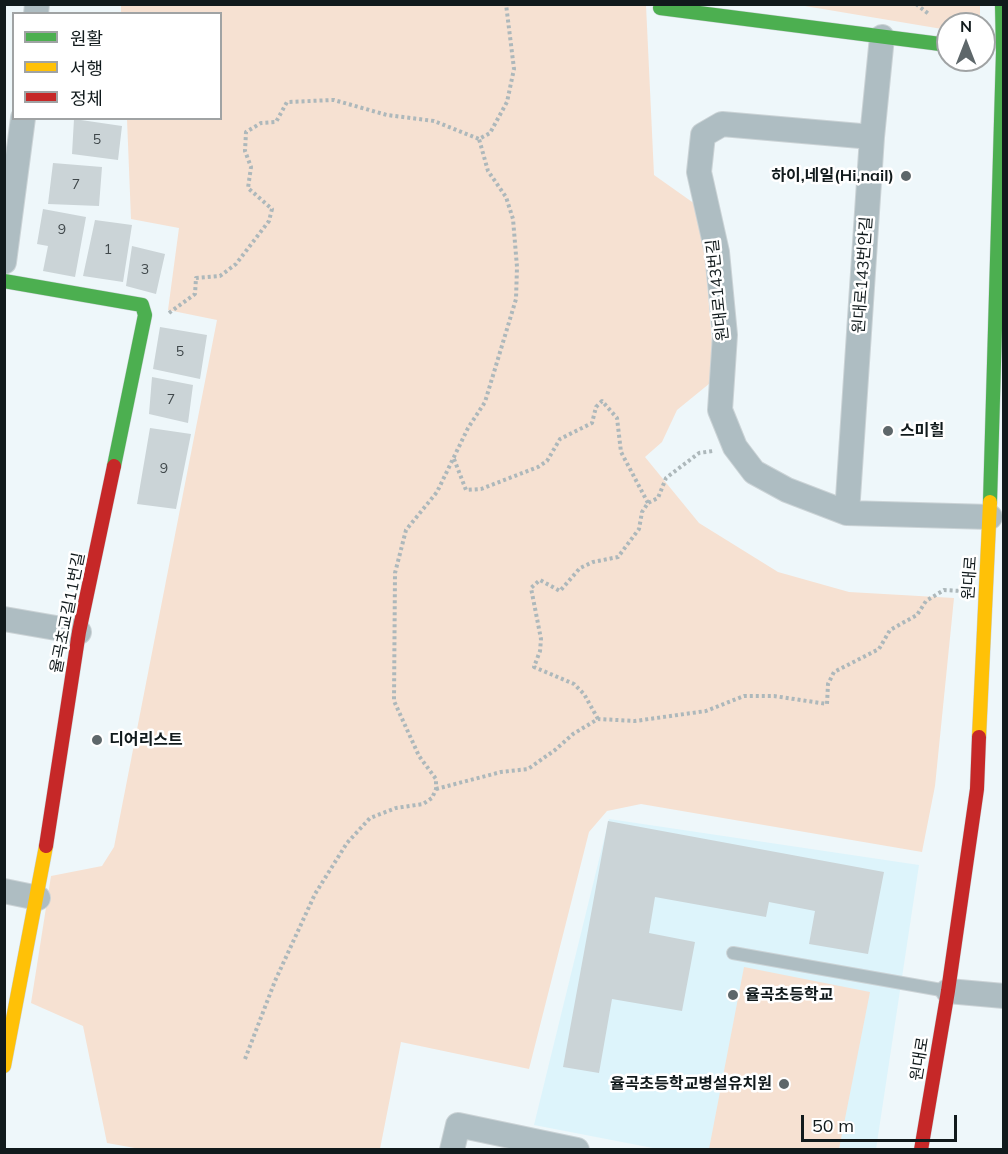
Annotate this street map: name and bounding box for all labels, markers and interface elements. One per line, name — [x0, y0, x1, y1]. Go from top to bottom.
legend — [12, 12, 222, 120]
north arrow — [936, 12, 996, 72]
text: N — [960, 16, 972, 36]
text: 원활 — [70, 27, 103, 50]
text: 서행 — [70, 57, 103, 80]
text: 정체 — [70, 87, 103, 110]
house number: 5 — [93, 132, 101, 148]
place label: 하이,네일(Hi,nail) — [771, 166, 894, 186]
marker: 하이,네일(Hi,nail) — [899, 169, 913, 183]
house number: 7 — [72, 177, 80, 193]
street label: 원대로143번안길 — [849, 216, 877, 334]
house number: 9 — [58, 222, 66, 238]
street label: 원대로143번길 — [703, 238, 733, 342]
house number: 1 — [104, 242, 112, 258]
house number: 3 — [141, 262, 149, 278]
house number: 5 — [176, 344, 184, 360]
house number: 7 — [167, 392, 175, 408]
place label: 스미힐 — [900, 421, 944, 441]
marker: 스미힐 — [881, 424, 895, 438]
house number: 9 — [160, 461, 168, 477]
street label: 율곡초교길11번길 — [47, 551, 89, 675]
street label: 원대로 — [959, 555, 981, 601]
place label: 디어리스트 — [109, 730, 183, 750]
marker: 디어리스트 — [90, 733, 104, 747]
place label: 율곡초등학교 — [745, 985, 833, 1005]
marker: 율곡초등학교 — [726, 988, 740, 1002]
street label: 원대로 — [907, 1036, 933, 1082]
place label: 율곡초등학교병설유치원 — [610, 1074, 772, 1094]
marker: 율곡초등학교병설유치원 — [777, 1077, 791, 1091]
scale bar — [804, 1103, 960, 1141]
text: 50 m — [812, 1114, 854, 1137]

